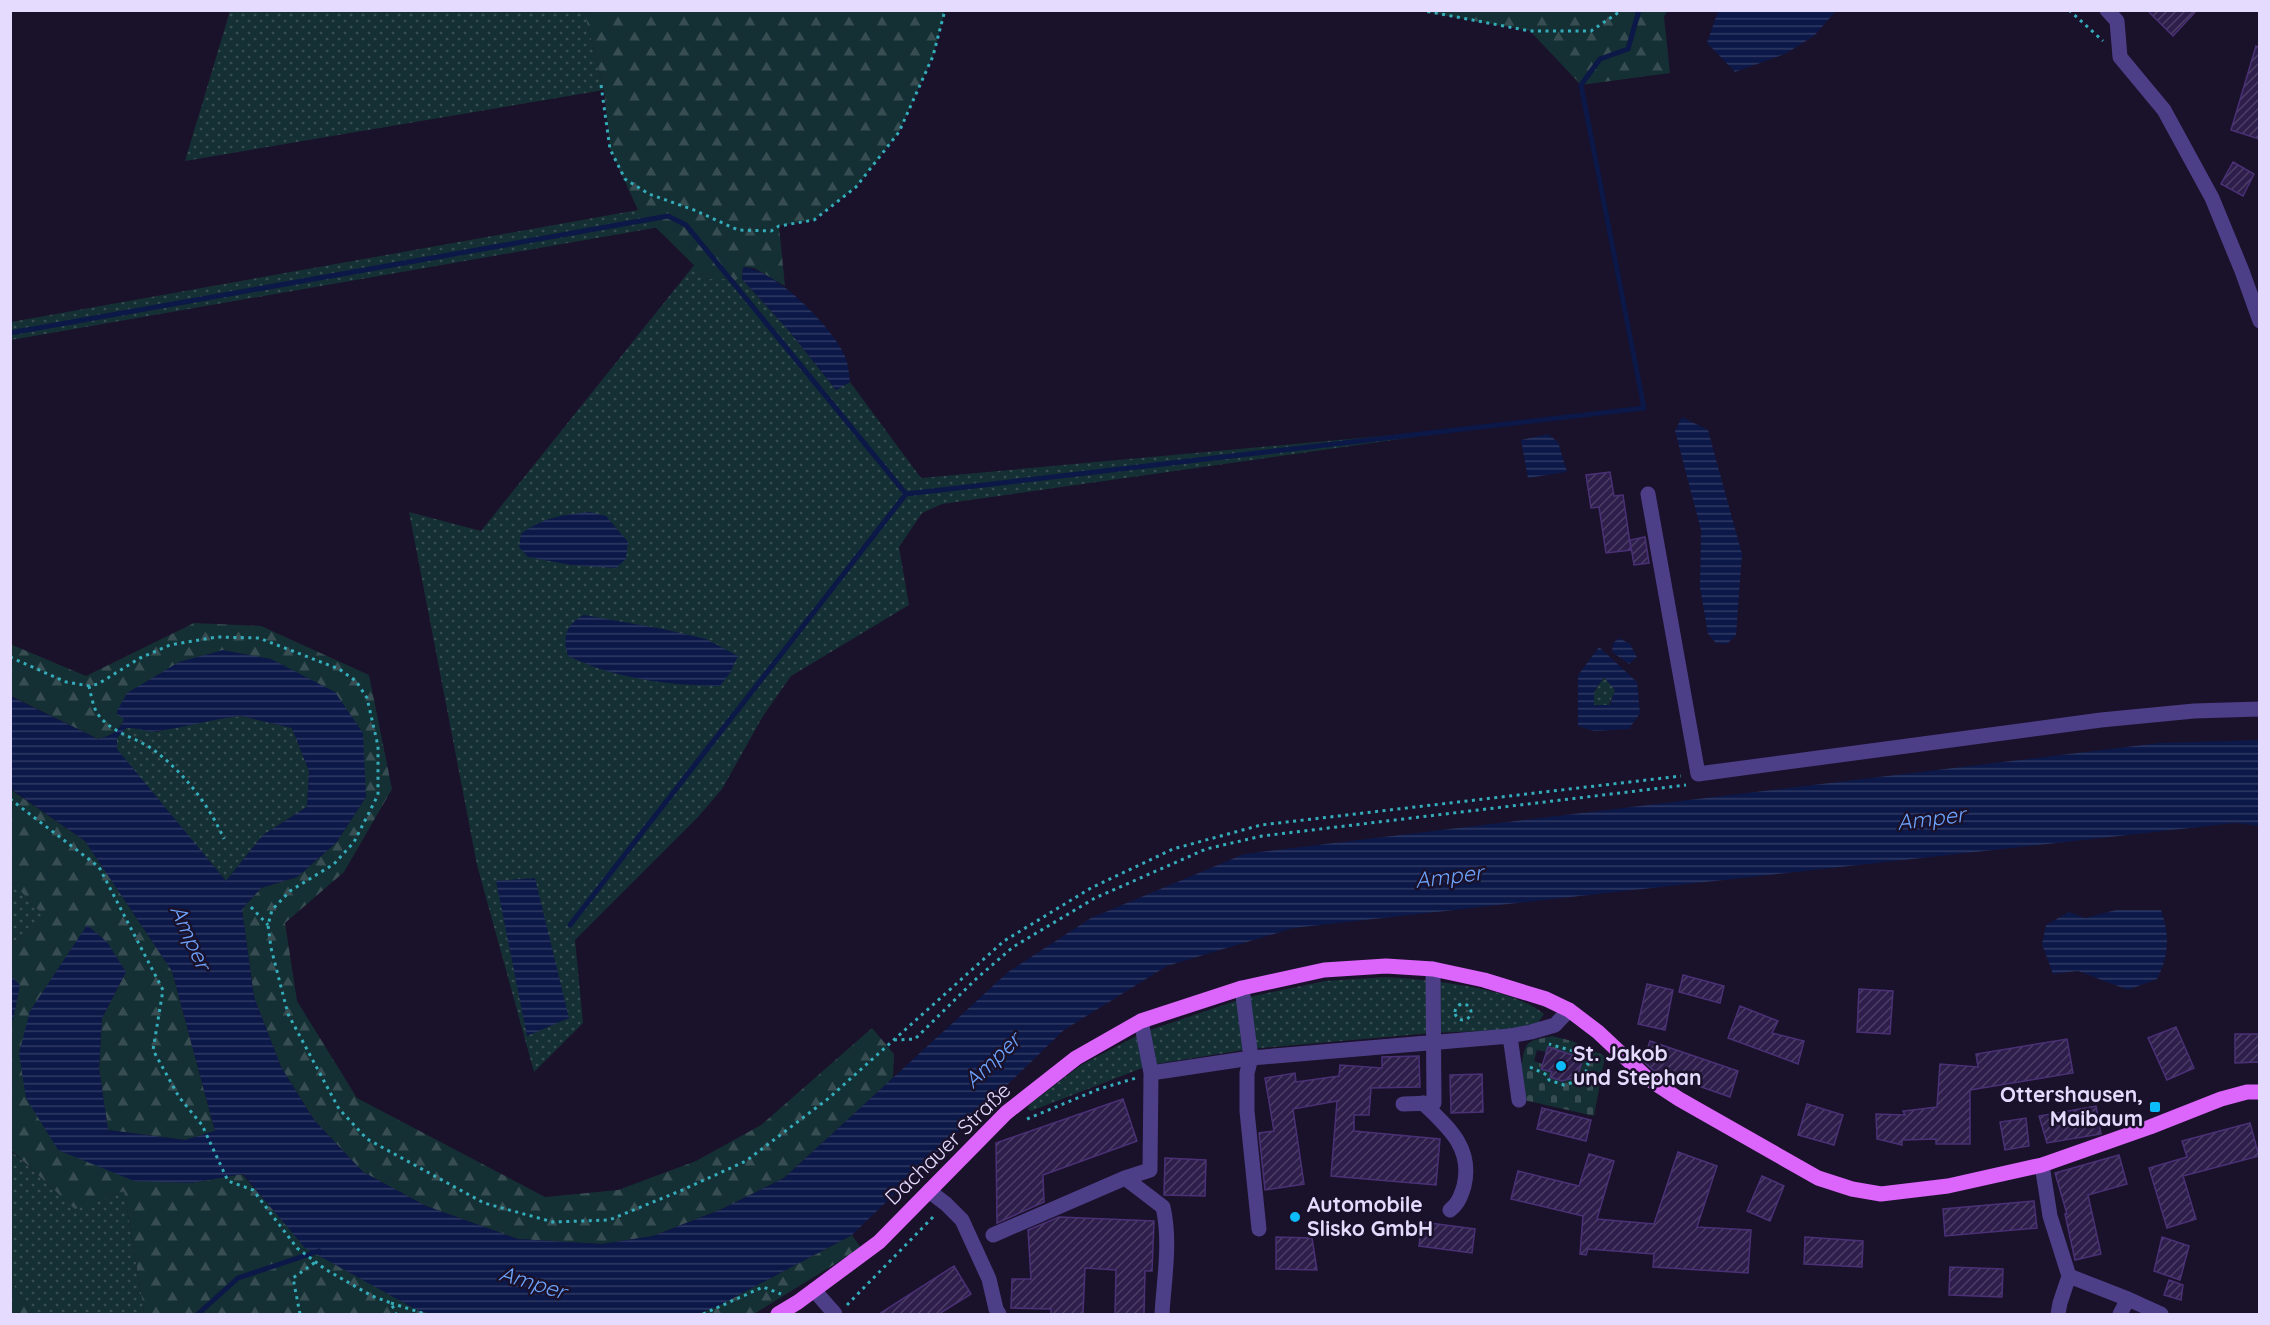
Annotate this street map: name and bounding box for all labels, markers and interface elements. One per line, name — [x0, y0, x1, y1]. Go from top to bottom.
water label: Amper — [1895, 800, 1969, 836]
water label: Amper — [1413, 858, 1487, 894]
water label: Amper — [164, 900, 219, 976]
water label: Amper — [958, 1024, 1028, 1094]
place label: St. Jakob und Stephan — [1573, 1040, 1702, 1090]
marker: St. Jakob und Stephan — [1554, 1059, 1568, 1073]
street label: Dachauer Straße — [879, 1077, 1016, 1210]
place label: Ottershausen, Maibaum — [2000, 1081, 2143, 1131]
marker: Ottershausen, Maibaum — [2148, 1100, 2162, 1114]
place label: Automobile Slisko GmbH — [1307, 1191, 1433, 1241]
marker: Automobile Slisko GmbH — [1288, 1210, 1302, 1224]
water label: Amper — [496, 1259, 572, 1306]

